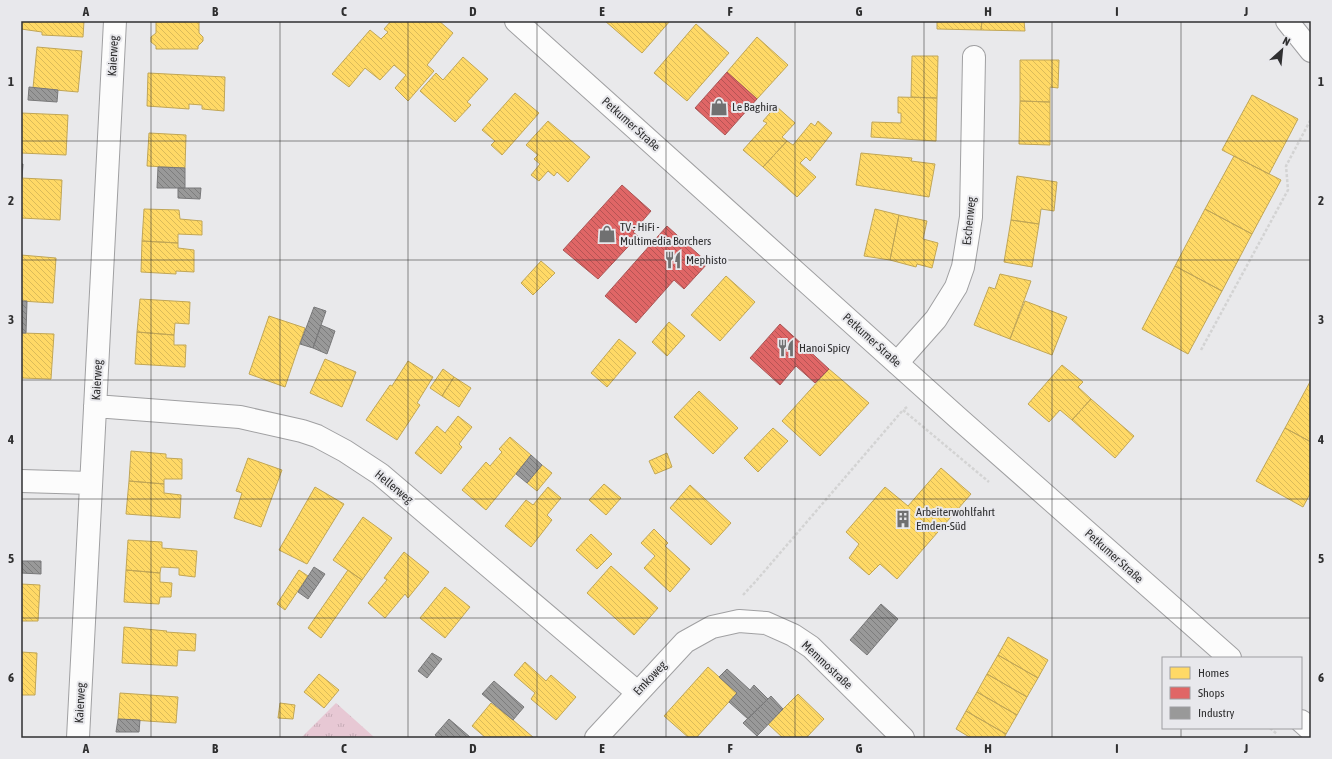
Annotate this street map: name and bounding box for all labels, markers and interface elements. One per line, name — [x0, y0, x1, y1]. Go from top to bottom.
text: A — [82, 4, 90, 19]
text: B — [212, 4, 219, 19]
text: C — [341, 4, 347, 19]
text: D — [469, 4, 477, 19]
text: E — [599, 4, 605, 19]
text: F — [727, 4, 733, 19]
text: G — [856, 4, 863, 19]
text: H — [984, 4, 992, 19]
text: I — [1115, 4, 1119, 19]
text: J — [1243, 4, 1248, 19]
north arrow — [1262, 30, 1302, 70]
text: N — [1281, 34, 1292, 48]
street label: Kaierweg — [105, 35, 121, 77]
text: 1 — [8, 74, 14, 89]
text: 1 — [1318, 74, 1324, 89]
street label: Petkumer Straße — [599, 94, 663, 154]
shop icon: Le Baghira — [709, 97, 729, 117]
place label: Le Baghira — [732, 100, 778, 114]
text: 2 — [8, 193, 14, 208]
text: 2 — [1318, 193, 1324, 208]
street label: Eschenweg — [960, 195, 979, 246]
place label: TV - HiFi - Multimedia Borchers — [620, 220, 711, 248]
shop icon: TV - HiFi - Multimedia Borchers — [597, 224, 617, 244]
restaurant icon: Mephisto — [663, 250, 683, 270]
place label: Mephisto — [686, 253, 727, 267]
street label: Petkumer Straße — [840, 310, 904, 370]
text: 3 — [8, 312, 14, 327]
text: 3 — [1318, 312, 1324, 327]
restaurant icon: Hanoi Spicy — [776, 338, 796, 358]
place label: Hanoi Spicy — [799, 341, 850, 355]
street label: Kaierweg — [89, 359, 105, 401]
text: 4 — [7, 432, 14, 447]
text: 4 — [1317, 432, 1324, 447]
street label: Hellerweg — [372, 467, 417, 507]
place label: Arbeiterwohlfahrt Emden-Süd — [916, 505, 995, 533]
building icon: Arbeiterwohlfahrt Emden-Süd — [893, 509, 913, 529]
street label: Petkumer Straße — [1082, 526, 1146, 586]
text: 5 — [8, 551, 14, 566]
text: 5 — [1318, 551, 1324, 566]
street label: Memmostraße — [799, 638, 855, 692]
street label: Emkoweg — [631, 657, 670, 698]
legend — [1162, 657, 1302, 729]
text: Homes — [1198, 666, 1229, 680]
text: 6 — [8, 670, 14, 685]
text: 6 — [1318, 670, 1324, 685]
street label: Kaierweg — [72, 682, 88, 724]
text: Shops — [1198, 686, 1224, 700]
text: Industry — [1198, 706, 1235, 720]
text: A — [82, 741, 90, 756]
text: B — [212, 741, 219, 756]
text: C — [341, 741, 347, 756]
text: D — [469, 741, 477, 756]
text: E — [599, 741, 605, 756]
text: F — [727, 741, 733, 756]
text: G — [856, 741, 863, 756]
text: H — [984, 741, 992, 756]
text: I — [1115, 741, 1119, 756]
text: J — [1243, 741, 1248, 756]

